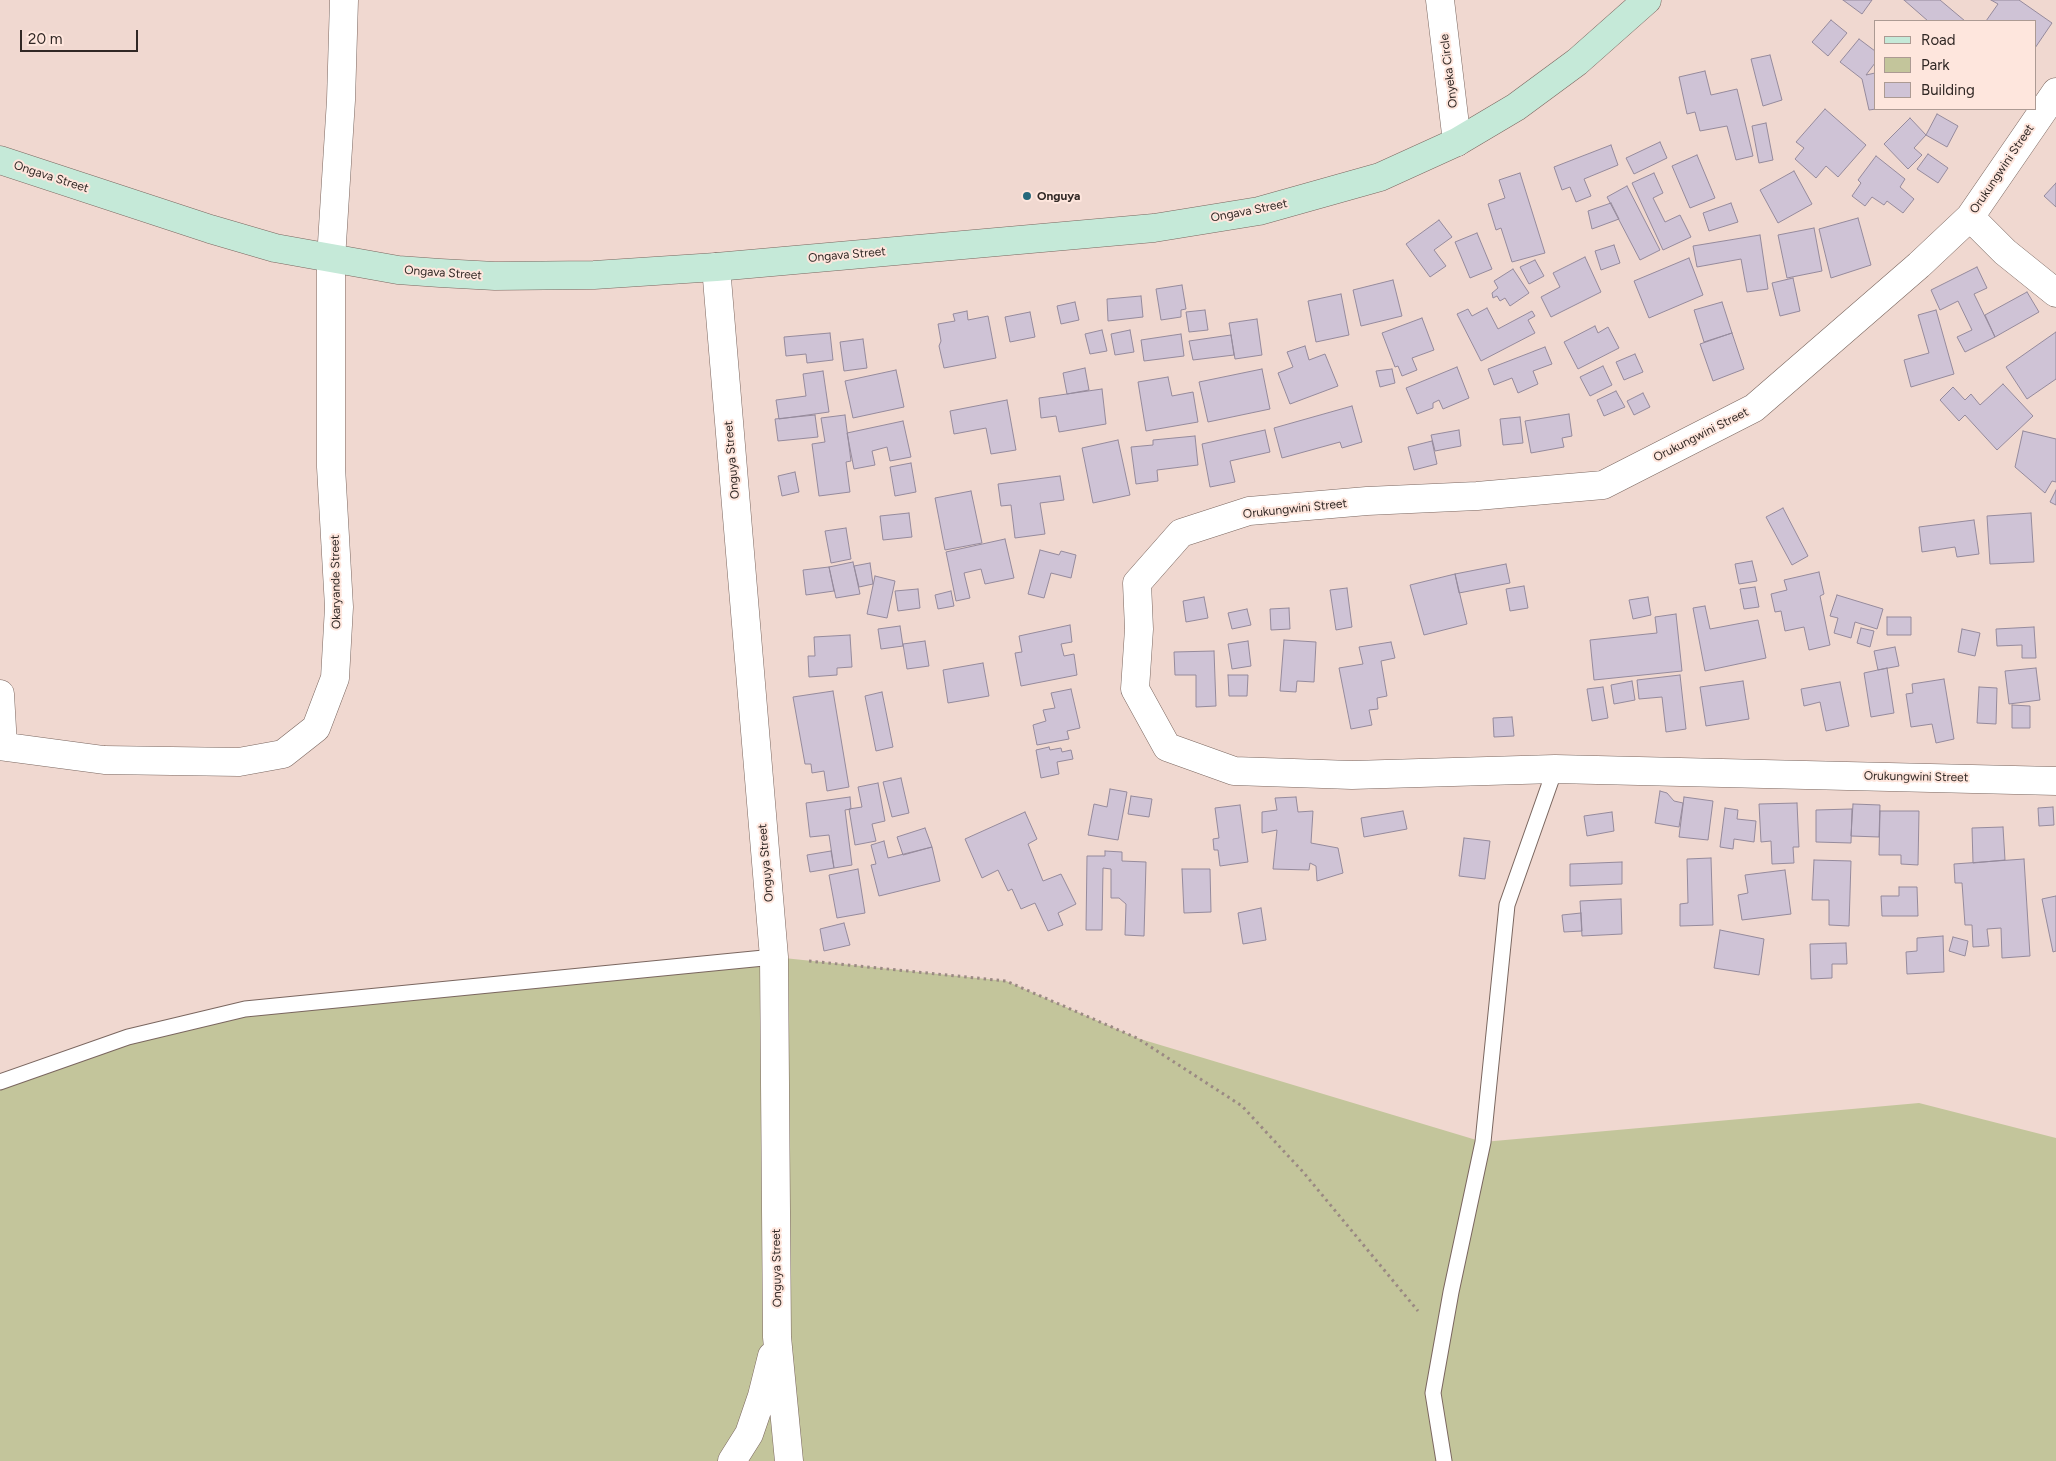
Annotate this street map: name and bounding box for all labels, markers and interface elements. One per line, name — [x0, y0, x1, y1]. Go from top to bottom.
scale bar — [22, 20, 140, 52]
legend — [1874, 20, 2036, 110]
text: 20 m — [28, 30, 62, 48]
text: Road — [1921, 31, 1956, 49]
street label: Onyeka Circle — [1437, 33, 1461, 109]
text: Park — [1921, 56, 1950, 74]
text: Building — [1921, 81, 1975, 99]
street label: Orukungwini Street — [1967, 122, 2037, 216]
street label: Ongava Street — [12, 158, 90, 196]
place label: Onguya — [1037, 189, 1080, 203]
marker: Onguya — [1021, 190, 1033, 202]
street label: Ongava Street — [1209, 197, 1289, 225]
street label: Ongava Street — [808, 244, 886, 266]
street label: Ongava Street — [404, 263, 482, 283]
street label: Orukungwini Street — [1651, 405, 1751, 465]
street label: Onguya Street — [721, 420, 743, 500]
street label: Orukungwini Street — [1242, 496, 1348, 522]
street label: Okaryande Street — [328, 535, 344, 629]
street label: Orukungwini Street — [1864, 769, 1968, 785]
street label: Onguya Street — [755, 823, 777, 903]
street label: Onguya Street — [769, 1229, 785, 1307]

